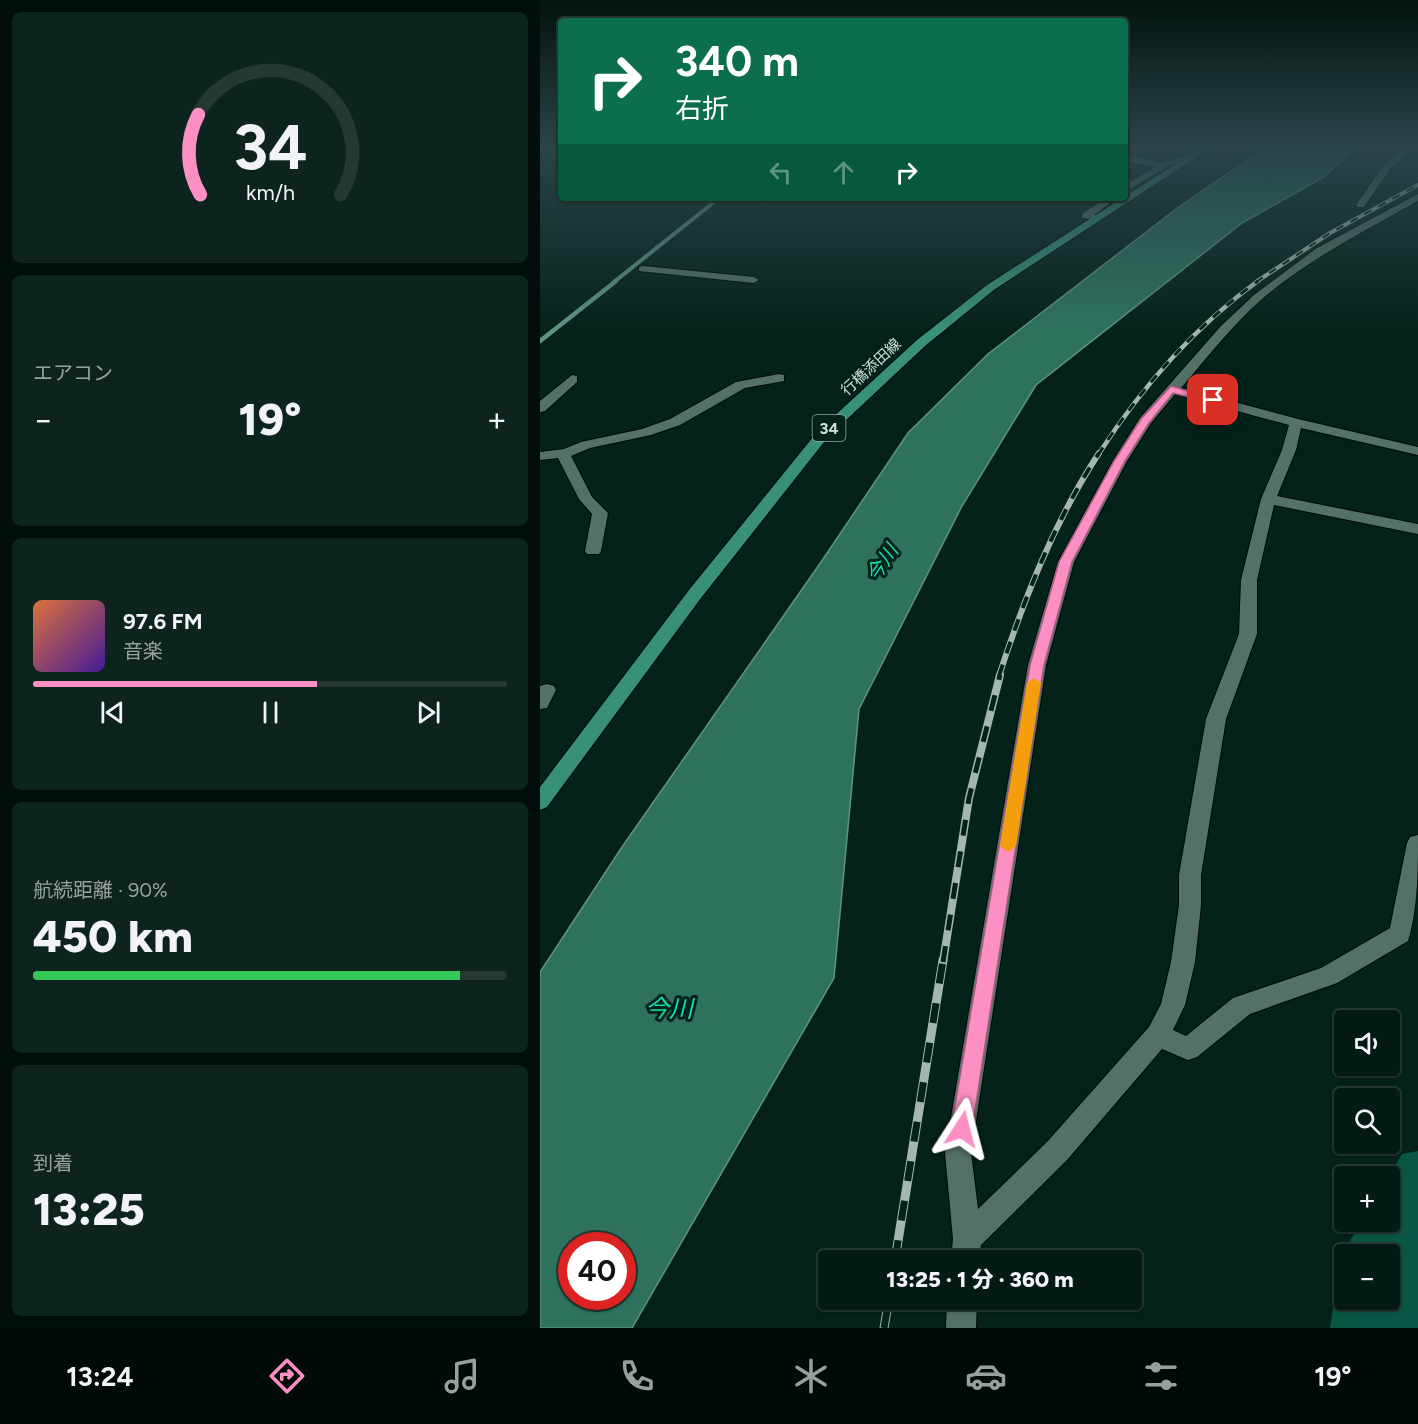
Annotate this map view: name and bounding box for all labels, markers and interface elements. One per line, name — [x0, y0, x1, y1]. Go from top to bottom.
text: 340 m — [675, 36, 799, 87]
icon: right — [576, 42, 654, 120]
text: 右折 — [675, 92, 729, 125]
text: 34 — [233, 110, 307, 185]
icon: left — [764, 156, 797, 189]
icon: ahead — [827, 156, 860, 189]
icon: right — [890, 156, 923, 189]
text: km/h — [246, 180, 294, 205]
street label: 行橋添田線 — [837, 335, 905, 399]
text: エアコン — [33, 361, 113, 385]
pin — [1187, 374, 1238, 425]
icon: arrive — [1196, 383, 1229, 416]
text: 19° — [239, 392, 301, 446]
text: − — [33, 400, 54, 439]
text: + — [486, 400, 507, 439]
road number: 34 — [812, 415, 846, 441]
water label: 今川 — [861, 538, 904, 586]
text: 97.6 FM — [123, 608, 203, 635]
text: 音楽 — [123, 639, 163, 663]
icon: previous — [96, 696, 129, 729]
icon: pause — [254, 696, 287, 729]
icon: next — [412, 696, 445, 729]
text: 航続距離 · 90% — [33, 878, 168, 902]
text: 450 km — [33, 909, 193, 963]
water label: 今川 — [645, 994, 696, 1023]
map controls — [1334, 1010, 1400, 1310]
button: sound — [1334, 1010, 1400, 1076]
button: search — [1334, 1088, 1400, 1154]
position arrow — [930, 1097, 994, 1161]
text: 到着 — [33, 1151, 73, 1175]
button: + — [1334, 1166, 1400, 1232]
text: 13:25 — [33, 1182, 145, 1236]
speed limit sign: 40 — [558, 1232, 636, 1310]
button: − — [1334, 1244, 1400, 1310]
text: 13:25 · 1 分 · 360 m — [886, 1266, 1074, 1293]
icon: directions — [266, 1355, 308, 1397]
icon: music — [441, 1355, 483, 1397]
icon: phone — [616, 1355, 658, 1397]
icon: climate — [790, 1355, 832, 1397]
icon: car — [965, 1355, 1007, 1397]
icon: filters — [1140, 1355, 1182, 1397]
text: 13:24 — [66, 1360, 134, 1393]
text: 19° — [1314, 1360, 1352, 1393]

